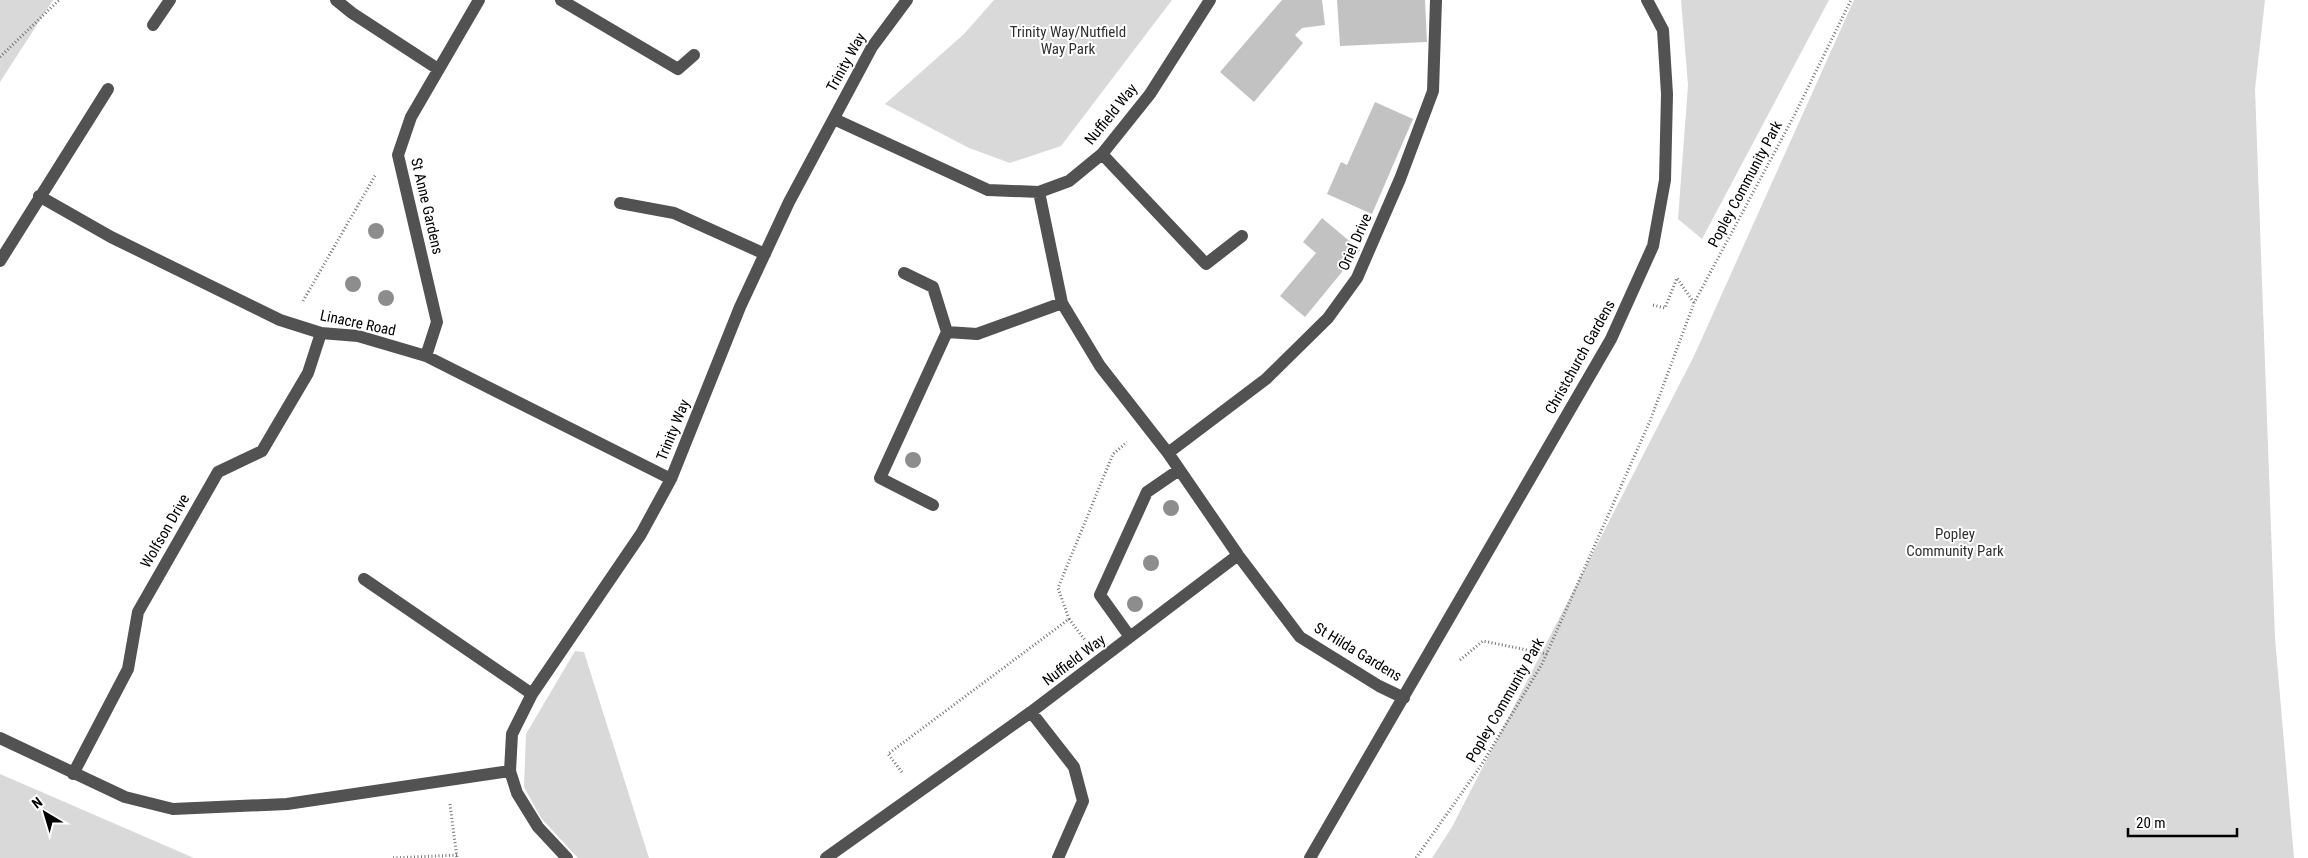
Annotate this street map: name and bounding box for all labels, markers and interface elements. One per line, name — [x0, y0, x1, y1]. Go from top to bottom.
park label: Trinity Way/Nutfield Way Park — [1010, 23, 1126, 58]
street label: Trinity Way — [822, 29, 870, 95]
street label: Nuffield Way — [1081, 80, 1141, 148]
street label: Popley Community Park — [1704, 117, 1786, 250]
street label: St Anne Gardens — [407, 156, 447, 256]
street label: Oriel Drive — [1334, 211, 1376, 273]
street label: Christchurch Gardens — [1541, 297, 1619, 417]
street label: Linacre Road — [318, 306, 398, 340]
street label: Trinity Way — [653, 397, 693, 463]
street label: Wolfson Drive — [137, 491, 193, 571]
park label: Popley Community Park — [1906, 525, 2004, 560]
street label: St Hilda Gardens — [1311, 619, 1405, 685]
street label: Nuffield Way — [1039, 631, 1109, 689]
street label: Popley Community Park — [1462, 634, 1548, 765]
north arrow — [20, 788, 70, 838]
text: N — [29, 794, 45, 812]
scale bar — [2128, 806, 2237, 838]
text: 20 m — [2136, 814, 2166, 832]

